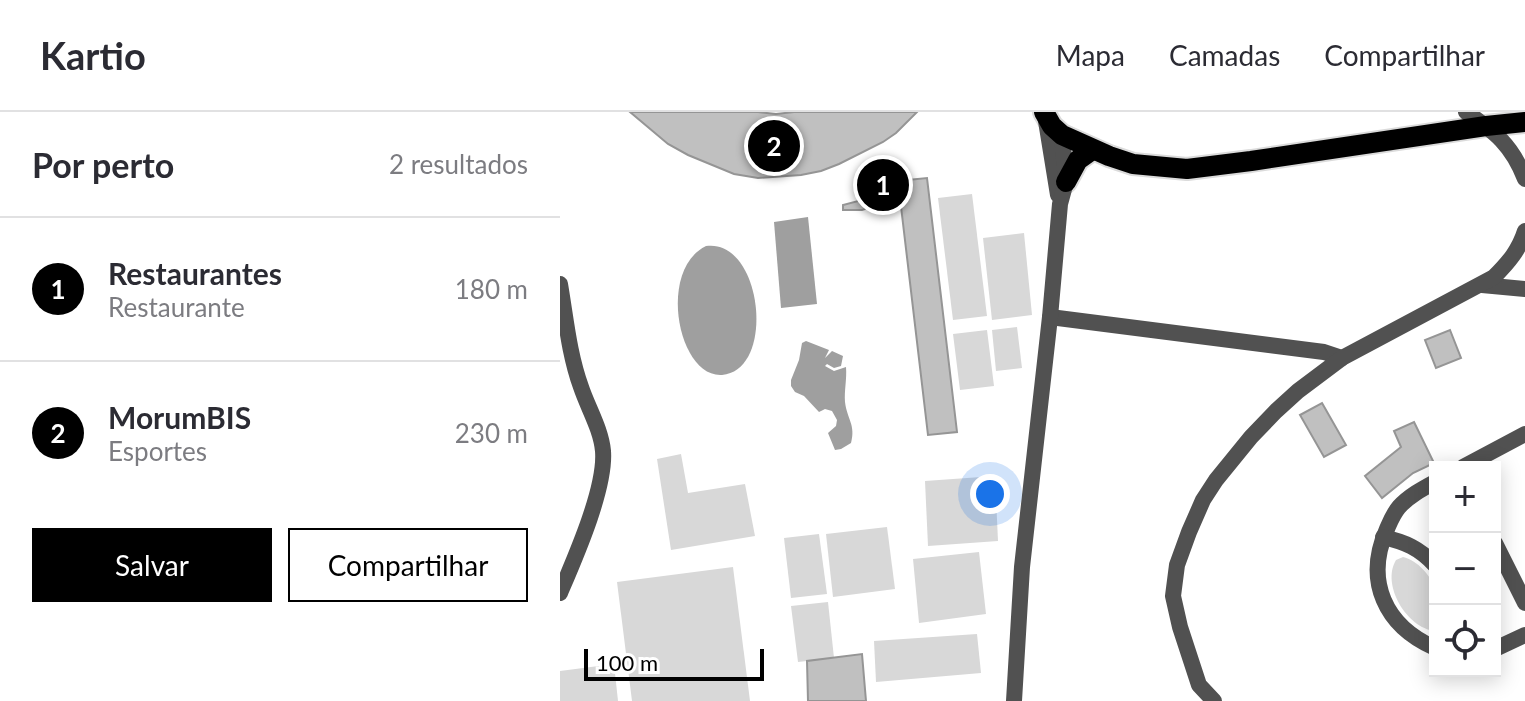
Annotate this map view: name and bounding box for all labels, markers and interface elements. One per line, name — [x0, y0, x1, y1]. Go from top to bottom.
text: Kartio — [40, 32, 146, 78]
text: Mapa — [1056, 38, 1125, 72]
text: Camadas — [1169, 38, 1280, 72]
text: Compartilhar — [1324, 38, 1485, 72]
pin: 2 — [748, 116, 800, 176]
text: Por perto — [32, 144, 174, 185]
text: 2 resultados — [389, 148, 528, 180]
pin: 1 — [857, 155, 909, 215]
text: Restaurantes — [108, 255, 282, 291]
text: 1 — [50, 273, 66, 305]
text: 180 m — [455, 273, 528, 305]
text: Restaurante — [108, 291, 245, 323]
text: MorumBIS — [108, 399, 251, 435]
text: 2 — [50, 417, 66, 449]
text: 230 m — [455, 417, 528, 449]
text: Esportes — [108, 435, 207, 467]
map controls — [1429, 461, 1501, 677]
button: + — [1429, 461, 1501, 533]
your location — [970, 474, 1010, 514]
button: Salvar — [32, 528, 272, 602]
button: Compartilhar — [288, 528, 528, 602]
button: − — [1429, 533, 1501, 605]
button: locate — [1429, 605, 1501, 677]
scale bar — [584, 645, 764, 681]
text: 100 m — [596, 649, 658, 676]

